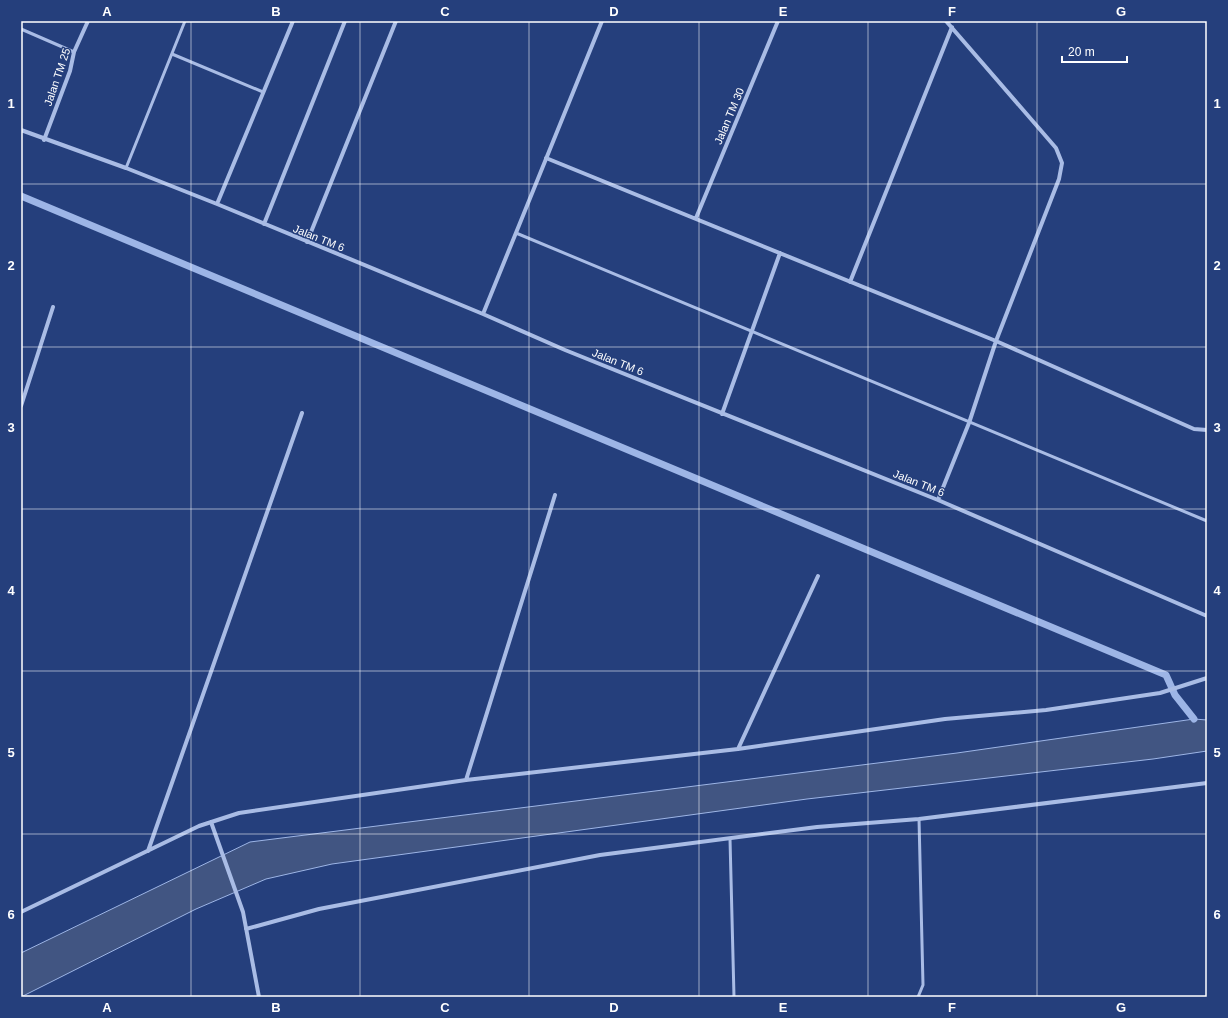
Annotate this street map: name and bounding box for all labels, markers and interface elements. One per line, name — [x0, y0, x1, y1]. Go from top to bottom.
text: A — [102, 4, 112, 19]
text: B — [271, 4, 281, 19]
text: C — [440, 4, 450, 19]
text: D — [609, 4, 619, 19]
text: E — [779, 4, 788, 19]
text: F — [948, 4, 956, 19]
text: G — [1116, 4, 1126, 19]
scale bar — [1062, 38, 1127, 64]
text: 20 m — [1068, 45, 1095, 59]
street label: Jalan TM 25 — [42, 47, 72, 107]
street label: Jalan TM 30 — [712, 86, 746, 146]
text: 1 — [7, 96, 15, 111]
text: 1 — [1213, 96, 1221, 111]
street label: Jalan TM 6 — [292, 222, 346, 254]
text: 2 — [7, 258, 15, 273]
text: 2 — [1213, 258, 1221, 273]
street label: Jalan TM 6 — [591, 346, 645, 378]
text: 3 — [7, 420, 15, 435]
text: 3 — [1213, 420, 1221, 435]
street label: Jalan TM 6 — [892, 467, 946, 499]
text: 4 — [7, 583, 15, 598]
text: 4 — [1213, 583, 1221, 598]
text: 5 — [7, 745, 15, 760]
text: 5 — [1213, 745, 1221, 760]
text: 6 — [7, 907, 15, 922]
text: 6 — [1213, 907, 1221, 922]
text: A — [102, 1000, 112, 1015]
text: B — [271, 1000, 281, 1015]
text: C — [440, 1000, 450, 1015]
text: D — [609, 1000, 619, 1015]
text: E — [779, 1000, 788, 1015]
text: F — [948, 1000, 956, 1015]
text: G — [1116, 1000, 1126, 1015]

